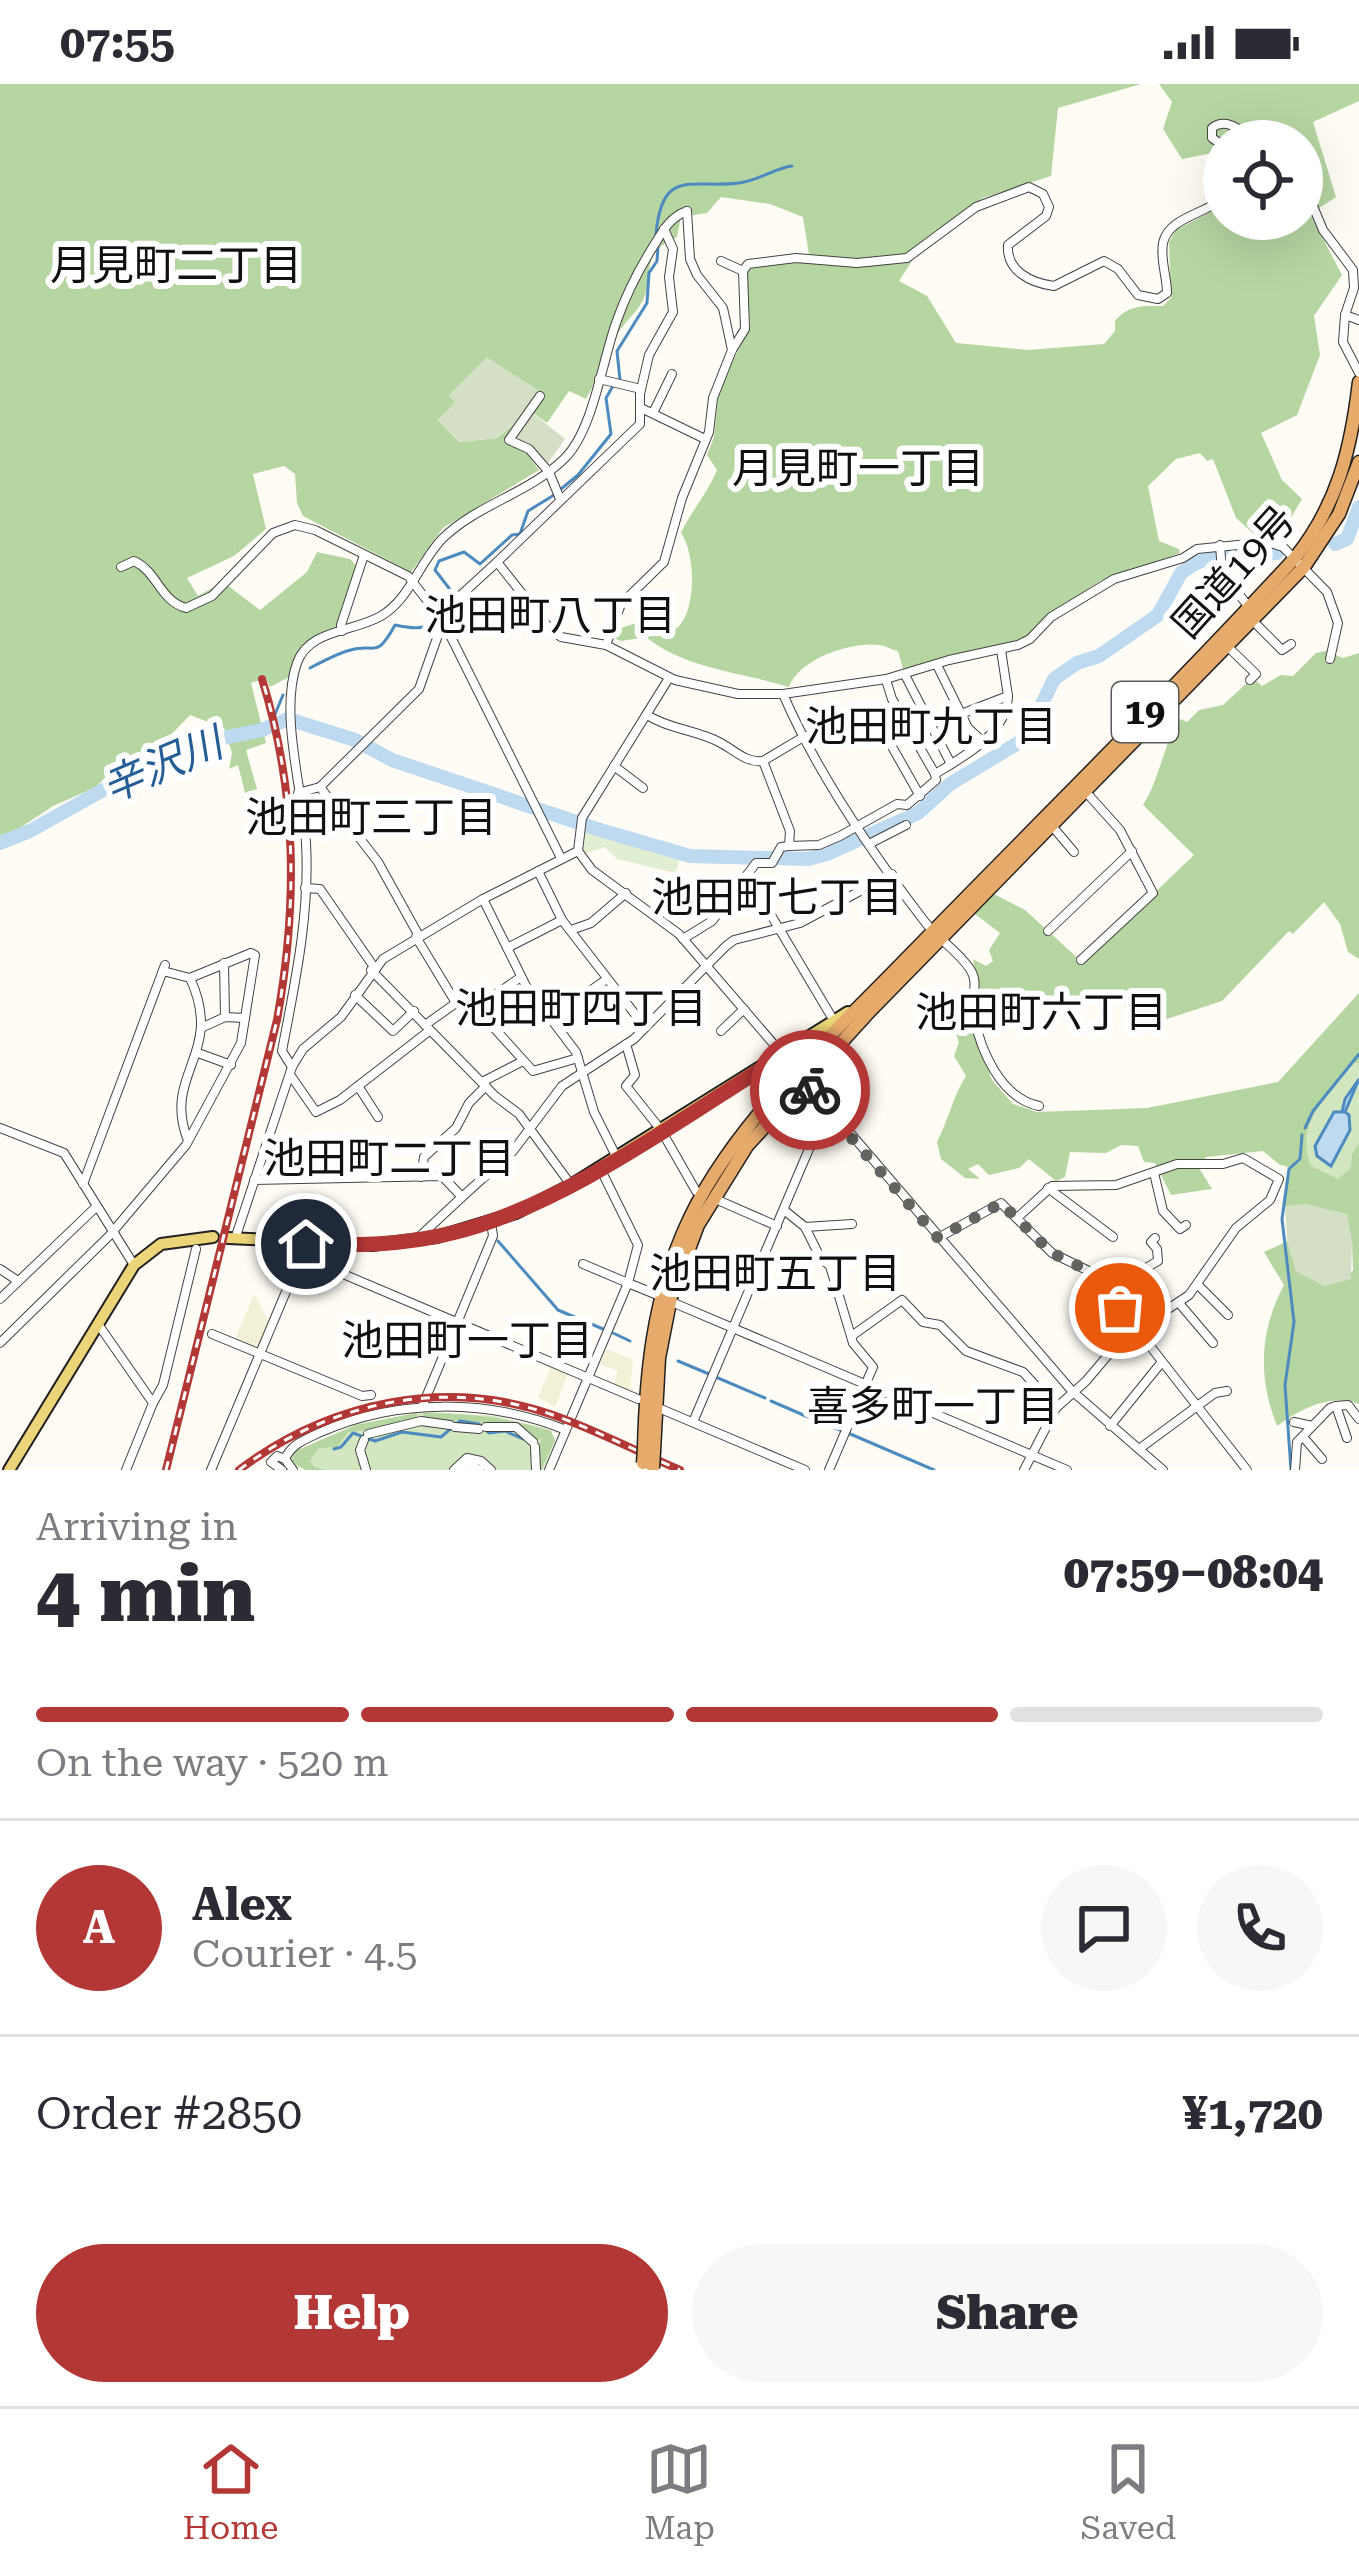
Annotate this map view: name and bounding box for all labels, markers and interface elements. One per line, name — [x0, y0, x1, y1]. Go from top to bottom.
text: 07:55 — [60, 16, 175, 69]
map controls — [1203, 120, 1323, 240]
button: locate — [1203, 120, 1323, 240]
district label: 月見町二丁目 — [50, 241, 302, 290]
district label: 月見町一丁目 — [732, 444, 984, 493]
street label: 国道19号 — [1163, 497, 1305, 647]
district label: 池田町八丁目 — [424, 591, 676, 640]
road number: 19 — [1112, 682, 1178, 742]
district label: 池田町九丁目 — [805, 702, 1057, 751]
water label: 辛沢川 — [94, 716, 233, 812]
district label: 池田町三丁目 — [245, 793, 497, 842]
district label: 池田町七丁目 — [651, 873, 903, 922]
district label: 池田町四丁目 — [455, 984, 707, 1033]
district label: 池田町六丁目 — [915, 988, 1167, 1037]
courier — [750, 1030, 870, 1150]
icon: bike — [777, 1057, 843, 1123]
district label: 池田町二丁目 — [263, 1134, 515, 1183]
pin — [255, 1193, 357, 1295]
icon: home — [273, 1211, 339, 1277]
district label: 池田町五丁目 — [649, 1249, 901, 1298]
pin — [1069, 1257, 1171, 1359]
icon: bag — [1087, 1275, 1153, 1341]
district label: 池田町一丁目 — [341, 1316, 593, 1365]
district label: 喜多町一丁目 — [807, 1382, 1059, 1431]
text: Arriving in — [36, 1504, 238, 1550]
text: 07:59–08:04 — [1064, 1546, 1323, 1599]
text: 4 min — [36, 1549, 255, 1640]
text: On the way · 520 m — [36, 1740, 388, 1786]
button: chat — [1041, 1865, 1167, 1991]
button: phone — [1197, 1865, 1323, 1991]
text: Alex — [192, 1878, 292, 1931]
text: A — [83, 1901, 115, 1954]
text: Courier · 4.5 — [192, 1931, 418, 1977]
text: Order #2850 — [36, 2087, 302, 2140]
text: ¥1,720 — [1182, 2087, 1323, 2140]
button: Help — [36, 2244, 668, 2382]
button: Share — [692, 2244, 1323, 2382]
tab: Home — [183, 2436, 278, 2547]
tab: Map — [644, 2436, 715, 2547]
tab: Saved — [1080, 2436, 1176, 2547]

